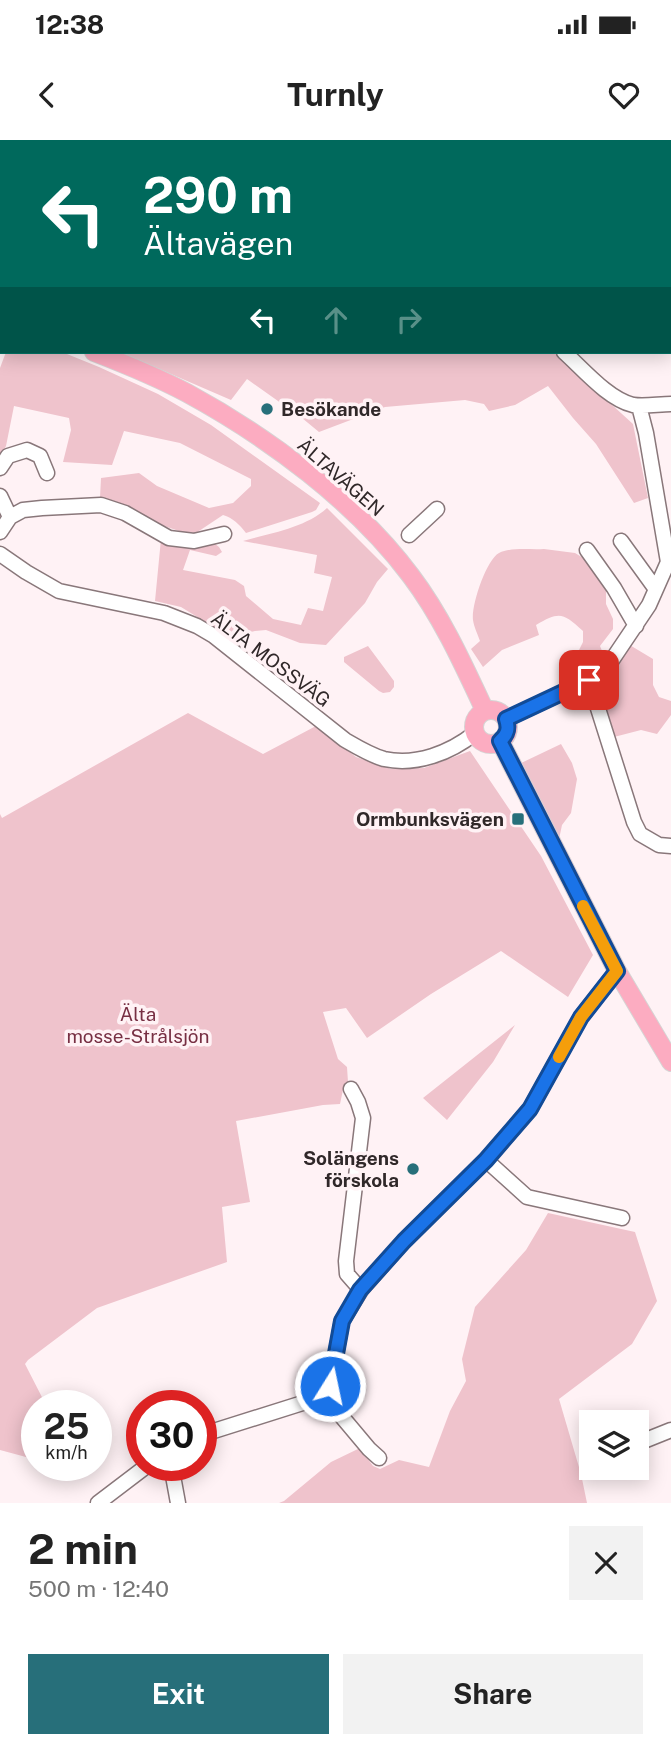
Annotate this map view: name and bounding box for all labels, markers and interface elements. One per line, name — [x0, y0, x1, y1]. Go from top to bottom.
text: 12:38 — [35, 9, 104, 40]
icon: back — [28, 76, 66, 114]
text: Turnly — [287, 76, 384, 113]
icon: heart — [605, 76, 643, 114]
text: 290 m — [143, 166, 293, 224]
icon: left — [28, 168, 119, 259]
text: Ältavägen — [143, 225, 293, 262]
icon: left — [244, 301, 282, 339]
icon: ahead — [317, 301, 355, 339]
icon: right — [390, 301, 428, 339]
place label: Besökande — [281, 398, 381, 420]
marker: Besökande — [259, 401, 275, 417]
street label: ÄLTAVÄGEN — [293, 434, 389, 520]
street label: ÄLTA MOSSVÄG — [207, 607, 335, 711]
pin — [559, 650, 619, 710]
icon: arrive — [570, 661, 608, 699]
place label: Ormbunksvägen — [356, 808, 504, 830]
marker: Ormbunksvägen — [510, 811, 526, 827]
park label: Älta mosse-Strålsjön — [66, 1003, 210, 1047]
place label: Solängens förskola — [303, 1147, 399, 1191]
marker: Solängens förskola — [405, 1161, 421, 1177]
position arrow — [293, 1349, 367, 1423]
speed limit sign: 30 — [126, 1390, 217, 1481]
text: 25 — [44, 1406, 89, 1447]
map controls — [579, 1410, 649, 1480]
button: layers — [579, 1410, 649, 1480]
text: km/h — [45, 1442, 88, 1463]
text: 2 min — [28, 1524, 138, 1573]
button: close — [569, 1526, 643, 1600]
text: 500 m · 12:40 — [28, 1575, 169, 1602]
button: Exit — [28, 1654, 329, 1734]
button: Share — [343, 1654, 643, 1734]

